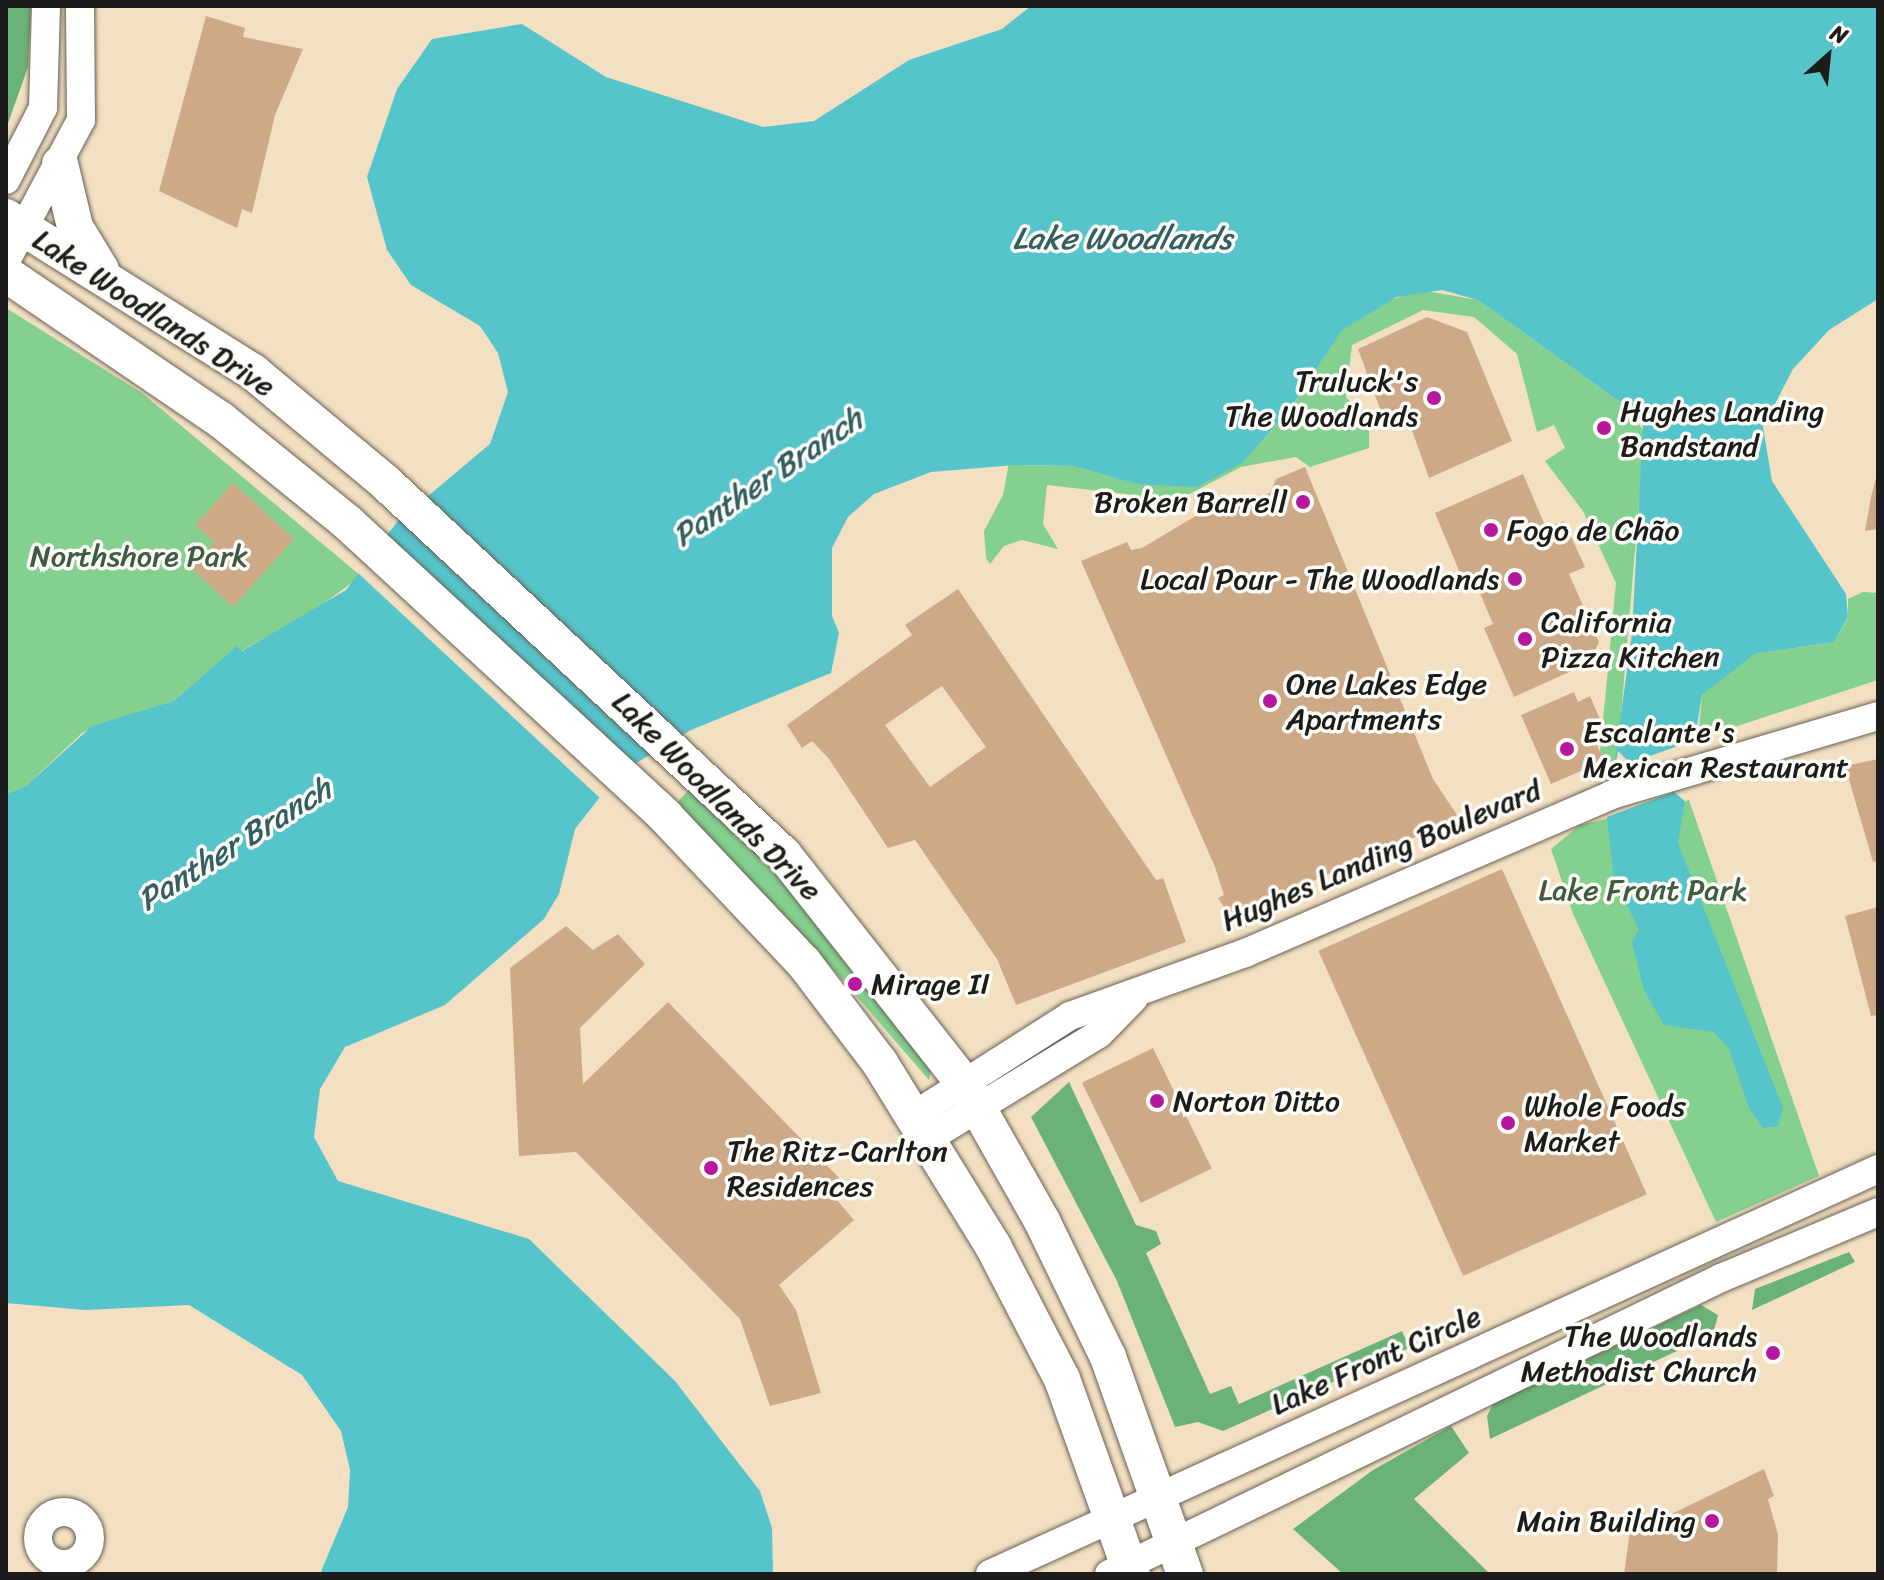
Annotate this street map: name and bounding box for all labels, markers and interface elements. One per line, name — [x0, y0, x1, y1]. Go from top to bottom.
text: N — [1823, 13, 1855, 55]
north arrow — [1788, 16, 1868, 96]
water label: Lake Woodlands — [1012, 220, 1232, 258]
street label: Lake Woodlands Drive — [26, 221, 282, 405]
place label: Truluck's The Woodlands — [1223, 363, 1418, 434]
marker: Truluck's The Woodlands — [1425, 389, 1443, 407]
place label: Hughes Landing Bandstand — [1620, 393, 1824, 464]
water label: Panther Branch — [666, 400, 870, 556]
marker: Hughes Landing Bandstand — [1595, 419, 1613, 437]
place label: Broken Barrell — [1094, 484, 1287, 520]
marker: Broken Barrell — [1294, 493, 1312, 511]
place label: Fogo de Chão — [1507, 512, 1681, 548]
marker: Fogo de Chão — [1482, 521, 1500, 539]
park label: Northshore Park — [30, 538, 248, 574]
place label: Local Pour - The Woodlands — [1138, 561, 1499, 597]
marker: Local Pour - The Woodlands — [1506, 570, 1524, 588]
place label: California Pizza Kitchen — [1541, 604, 1721, 674]
marker: California Pizza Kitchen — [1516, 630, 1534, 648]
place label: One Lakes Edge Apartments — [1286, 666, 1490, 736]
street label: Lake Woodlands Drive — [604, 683, 830, 909]
marker: One Lakes Edge Apartments — [1261, 692, 1279, 710]
place label: Escalante's Mexican Restaurant — [1583, 714, 1849, 784]
marker: Escalante's Mexican Restaurant — [1558, 740, 1576, 758]
water label: Panther Branch — [131, 770, 339, 920]
street label: Hughes Landing Boulevard — [1216, 772, 1546, 938]
park label: Lake Front Park — [1538, 872, 1748, 908]
place label: Mirage II — [871, 966, 990, 1002]
marker: Mirage II — [846, 975, 864, 993]
place label: Norton Ditto — [1173, 1083, 1340, 1119]
place label: Whole Foods Market — [1524, 1088, 1686, 1158]
marker: Norton Ditto — [1148, 1092, 1166, 1110]
marker: Whole Foods Market — [1499, 1114, 1517, 1132]
place label: The Ritz-Carlton Residences — [727, 1133, 949, 1204]
marker: The Ritz-Carlton Residences — [702, 1159, 720, 1177]
street label: Lake Front Circle — [1265, 1298, 1487, 1422]
place label: The Woodlands Methodist Church — [1521, 1318, 1757, 1388]
marker: The Woodlands Methodist Church — [1764, 1344, 1782, 1362]
place label: Main Building — [1517, 1503, 1696, 1539]
marker: Main Building — [1703, 1512, 1721, 1530]

